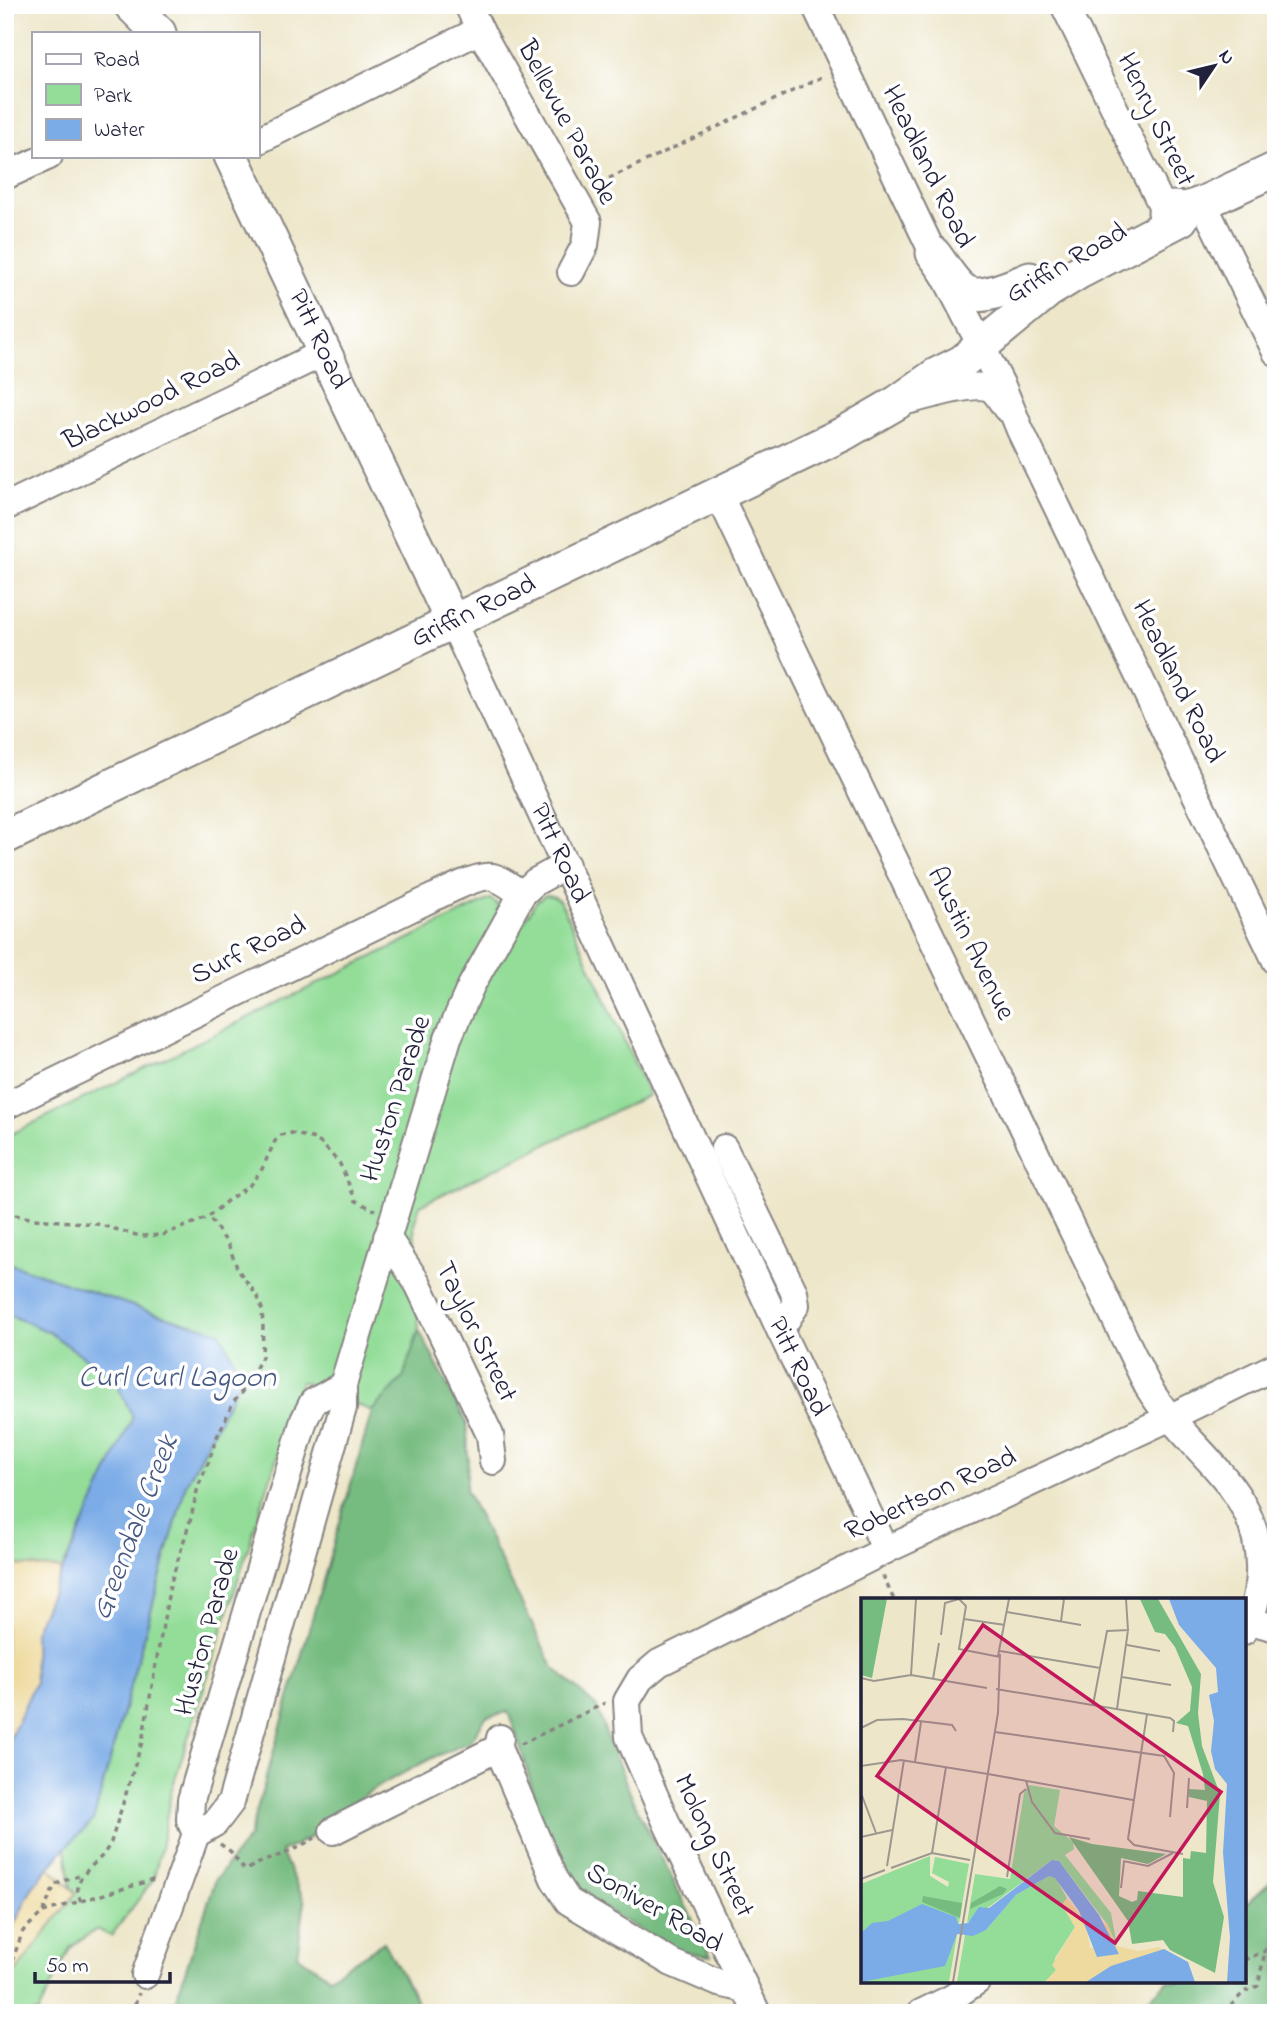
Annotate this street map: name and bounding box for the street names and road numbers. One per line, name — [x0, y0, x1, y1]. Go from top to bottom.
street label: Bellevue Parade — [505, 32, 627, 213]
street label: Henry Street — [1105, 46, 1205, 194]
street label: Headland Road — [870, 78, 984, 256]
street label: Griffin Road — [999, 212, 1136, 315]
street label: Pitt Road — [277, 283, 360, 396]
street label: Blackwood Road — [56, 341, 248, 463]
street label: Griffin Road — [404, 564, 543, 659]
street label: Headland Road — [1120, 593, 1234, 771]
street label: Pitt Road — [519, 796, 601, 910]
street label: Austin Avenue — [915, 860, 1025, 1028]
street label: Surf Road — [185, 905, 314, 996]
street label: Huston Parade — [351, 1010, 443, 1188]
street label: Taylor Street — [423, 1255, 527, 1409]
street label: Pitt Road — [756, 1310, 839, 1424]
street label: Robertson Road — [838, 1437, 1024, 1553]
street label: Huston Parade — [164, 1543, 252, 1721]
street label: Molong Street — [662, 1768, 764, 1924]
street label: Soniver Road — [578, 1853, 730, 1965]

